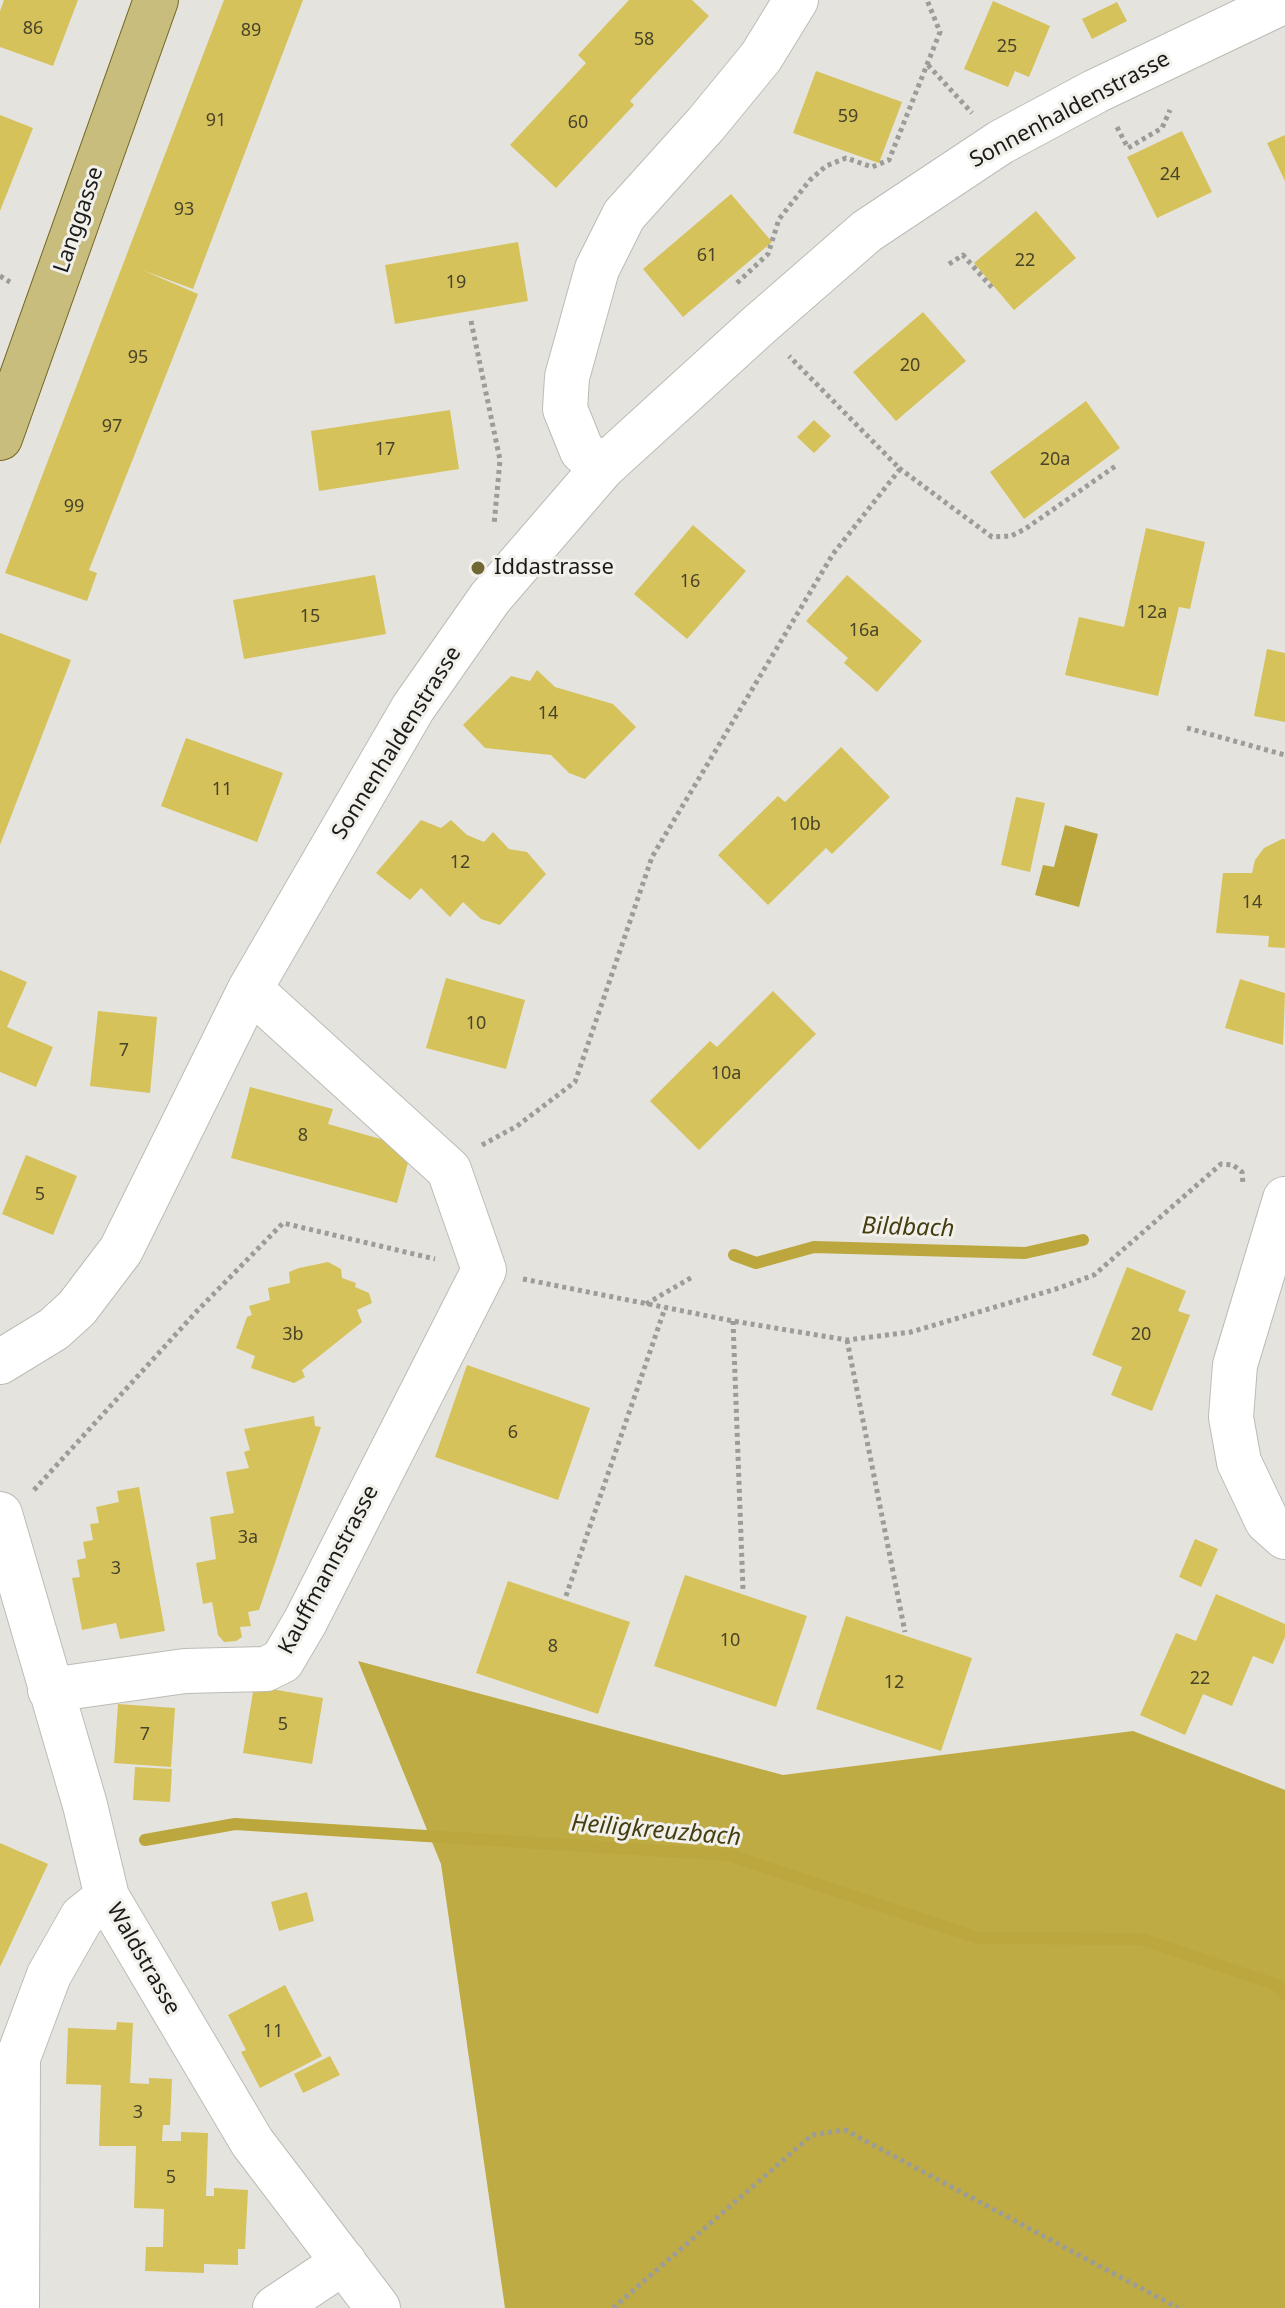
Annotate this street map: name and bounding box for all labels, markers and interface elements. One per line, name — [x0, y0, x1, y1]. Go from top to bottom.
house number: 86 — [23, 18, 43, 40]
house number: 89 — [241, 20, 261, 42]
house number: 58 — [634, 29, 654, 51]
house number: 25 — [997, 36, 1017, 58]
street label: Sonnenhaldenstrasse — [965, 46, 1175, 174]
house number: 59 — [838, 106, 858, 128]
house number: 91 — [206, 110, 226, 132]
house number: 60 — [568, 112, 588, 134]
street label: Langgasse — [49, 164, 109, 276]
house number: 24 — [1160, 164, 1180, 186]
house number: 93 — [174, 199, 194, 221]
house number: 61 — [697, 245, 717, 267]
house number: 22 — [1015, 250, 1035, 272]
house number: 19 — [446, 272, 466, 294]
house number: 95 — [128, 347, 148, 369]
house number: 20 — [900, 355, 920, 377]
house number: 97 — [102, 416, 122, 438]
house number: 17 — [375, 439, 395, 461]
house number: 20a — [1040, 449, 1070, 471]
house number: 99 — [64, 496, 84, 518]
place label: Iddastrasse — [494, 555, 614, 581]
marker: Iddastrasse — [469, 559, 487, 577]
house number: 16 — [680, 571, 700, 593]
house number: 12a — [1137, 602, 1167, 624]
house number: 15 — [300, 606, 320, 628]
house number: 16a — [849, 620, 879, 642]
street label: Sonnenhaldenstrasse — [327, 642, 467, 844]
house number: 14 — [538, 703, 558, 725]
house number: 11 — [212, 779, 232, 801]
house number: 10b — [789, 814, 821, 836]
house number: 12 — [450, 852, 470, 874]
house number: 14 — [1242, 892, 1262, 914]
house number: 10 — [466, 1013, 486, 1035]
house number: 7 — [119, 1040, 129, 1062]
house number: 10a — [711, 1063, 741, 1085]
house number: 8 — [298, 1125, 308, 1147]
house number: 5 — [35, 1184, 45, 1206]
water label: Bildbach — [861, 1212, 955, 1244]
house number: 3b — [282, 1324, 304, 1346]
house number: 20 — [1131, 1324, 1151, 1346]
house number: 6 — [508, 1422, 518, 1444]
street label: Kauffmannstrasse — [273, 1481, 385, 1659]
house number: 3a — [238, 1527, 258, 1549]
house number: 3 — [111, 1558, 121, 1580]
house number: 10 — [720, 1630, 740, 1652]
house number: 8 — [548, 1636, 558, 1658]
house number: 22 — [1190, 1668, 1210, 1690]
house number: 12 — [884, 1672, 904, 1694]
house number: 5 — [278, 1714, 288, 1736]
house number: 7 — [140, 1724, 150, 1746]
water label: Heiligkreuzbach — [570, 1809, 742, 1853]
street label: Waldstrasse — [100, 1898, 186, 2020]
house number: 11 — [263, 2021, 283, 2043]
house number: 3 — [133, 2102, 143, 2124]
house number: 5 — [166, 2167, 176, 2189]

